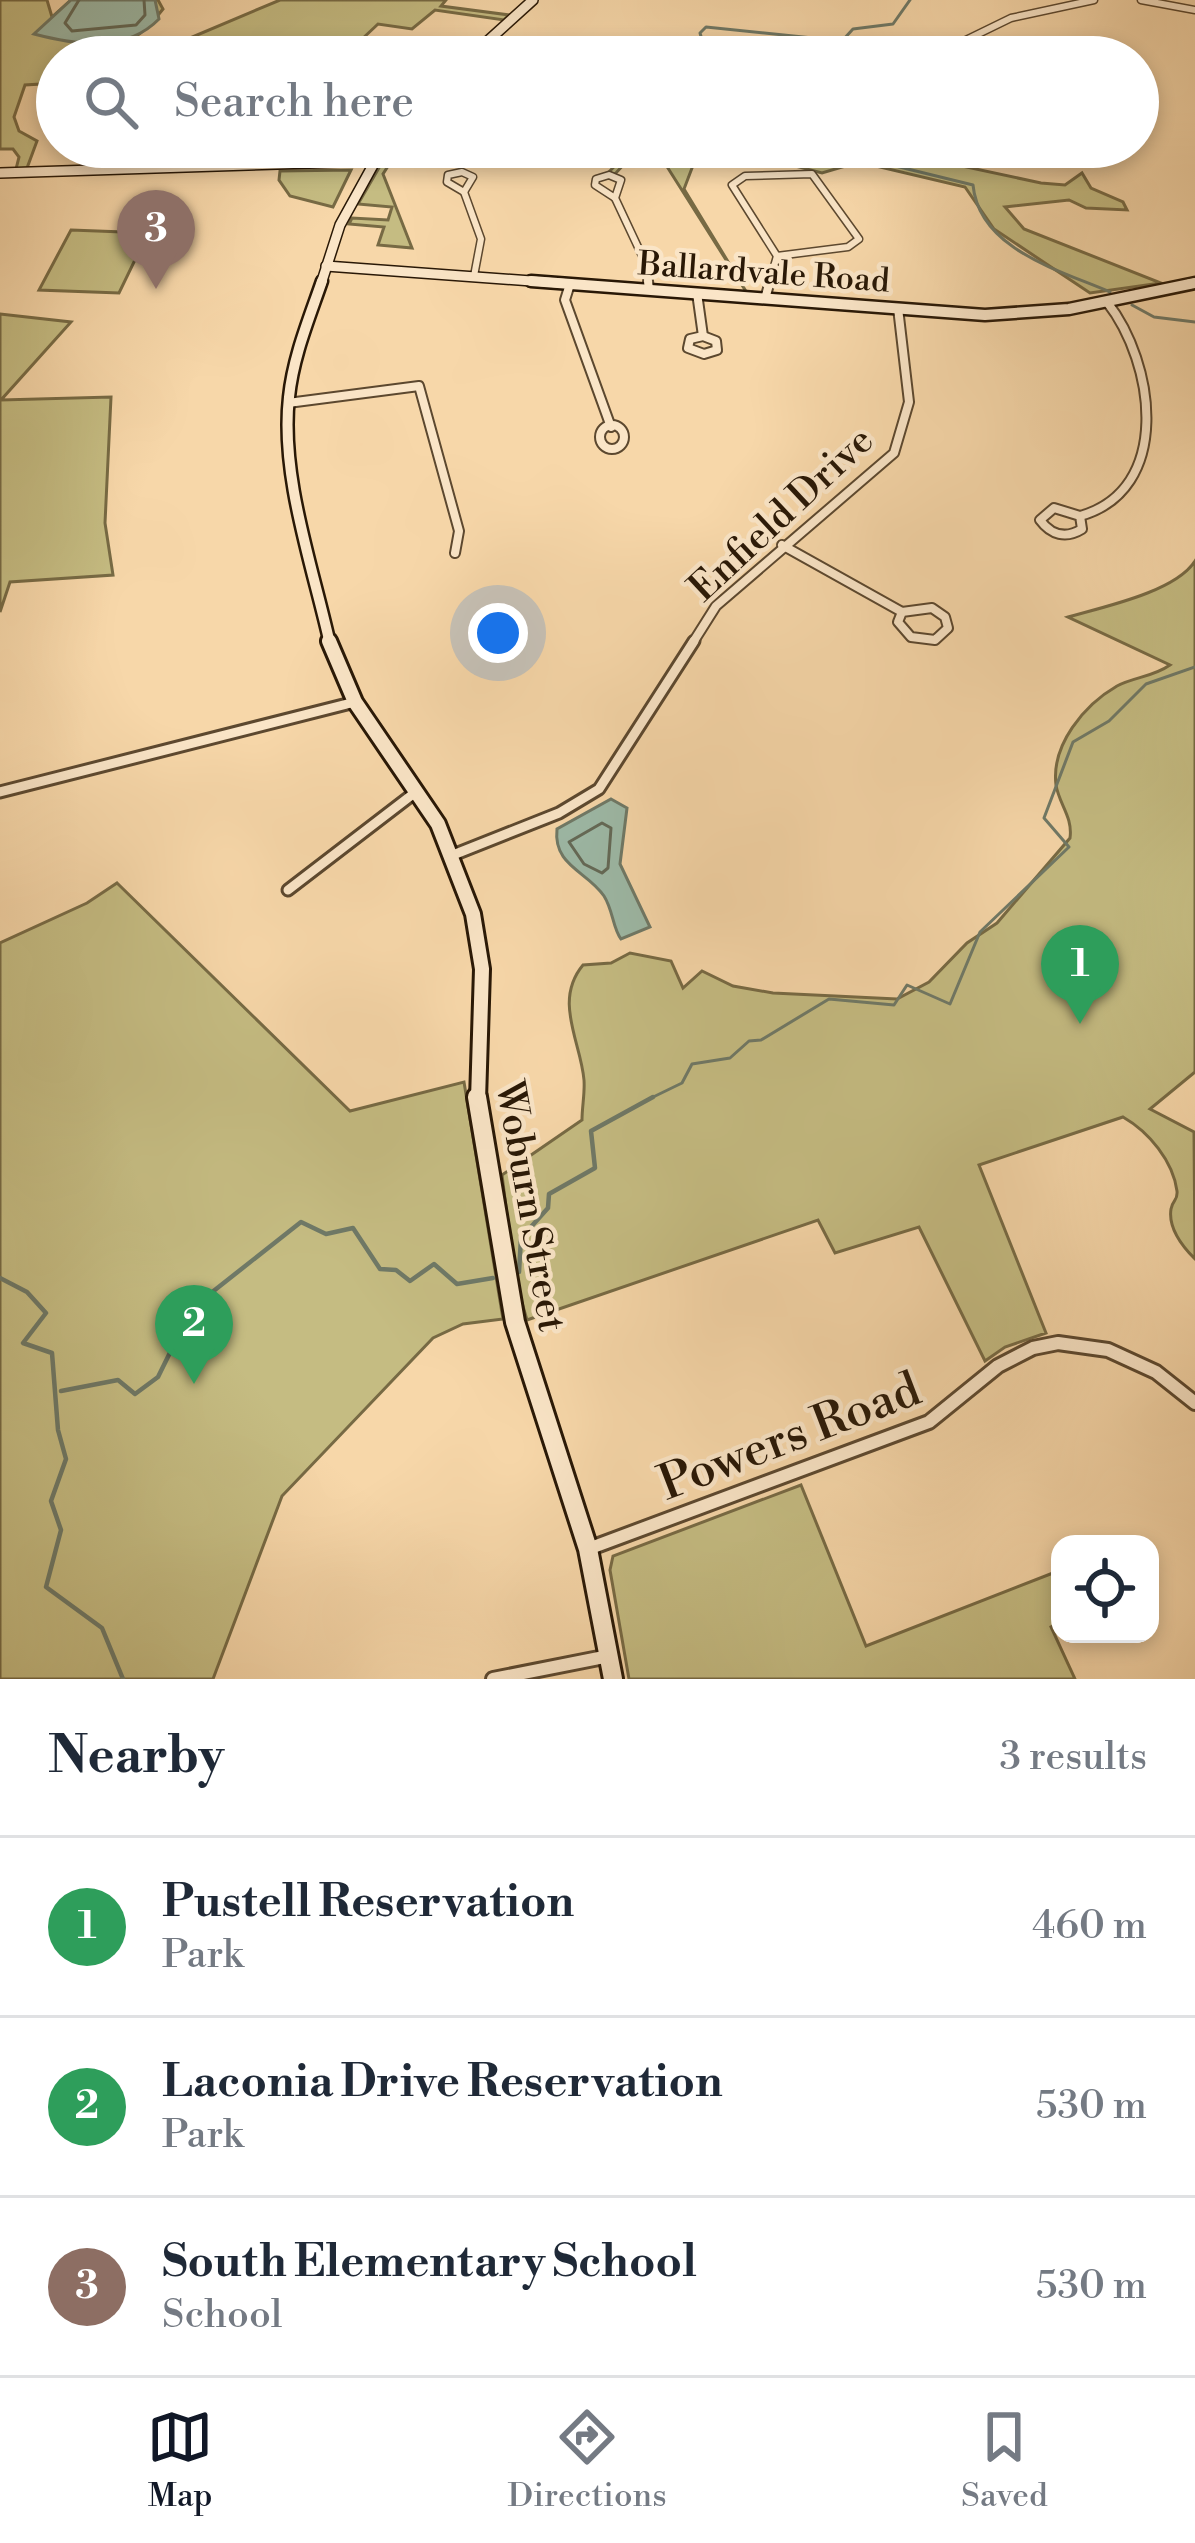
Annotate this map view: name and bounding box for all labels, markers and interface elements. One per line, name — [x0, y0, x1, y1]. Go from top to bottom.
search box — [36, 36, 1159, 168]
icon: search — [78, 69, 144, 135]
text: Search here — [174, 74, 414, 131]
pin: 3 — [117, 190, 195, 289]
street label: Ballardvale Road — [636, 244, 891, 303]
street label: Enfield Drive — [679, 417, 884, 613]
your location — [468, 603, 528, 663]
pin: 1 — [1041, 925, 1119, 1024]
street label: Woburn Street — [483, 1075, 576, 1336]
pin: 2 — [155, 1285, 233, 1384]
street label: Powers Road — [651, 1360, 930, 1515]
map controls — [1051, 1535, 1159, 1643]
button: locate — [1051, 1535, 1159, 1643]
text: Nearby — [48, 1725, 224, 1789]
text: 3 results — [999, 1733, 1147, 1782]
text: Pustell Reservation — [162, 1874, 574, 1931]
text: 1 — [78, 1902, 96, 1951]
text: 460 m — [1032, 1902, 1147, 1951]
text: Park — [162, 1931, 243, 1980]
text: Laconia Drive Reservation — [162, 2054, 723, 2111]
text: 2 — [75, 2082, 99, 2131]
text: 530 m — [1036, 2082, 1147, 2131]
text: Park — [162, 2111, 243, 2160]
text: South Elementary School — [162, 2234, 697, 2291]
text: 3 — [75, 2262, 99, 2311]
text: 530 m — [1036, 2262, 1147, 2311]
text: School — [162, 2291, 282, 2340]
tab: Map — [147, 2404, 213, 2517]
tab: Directions — [508, 2404, 667, 2517]
tab: Saved — [961, 2404, 1048, 2517]

